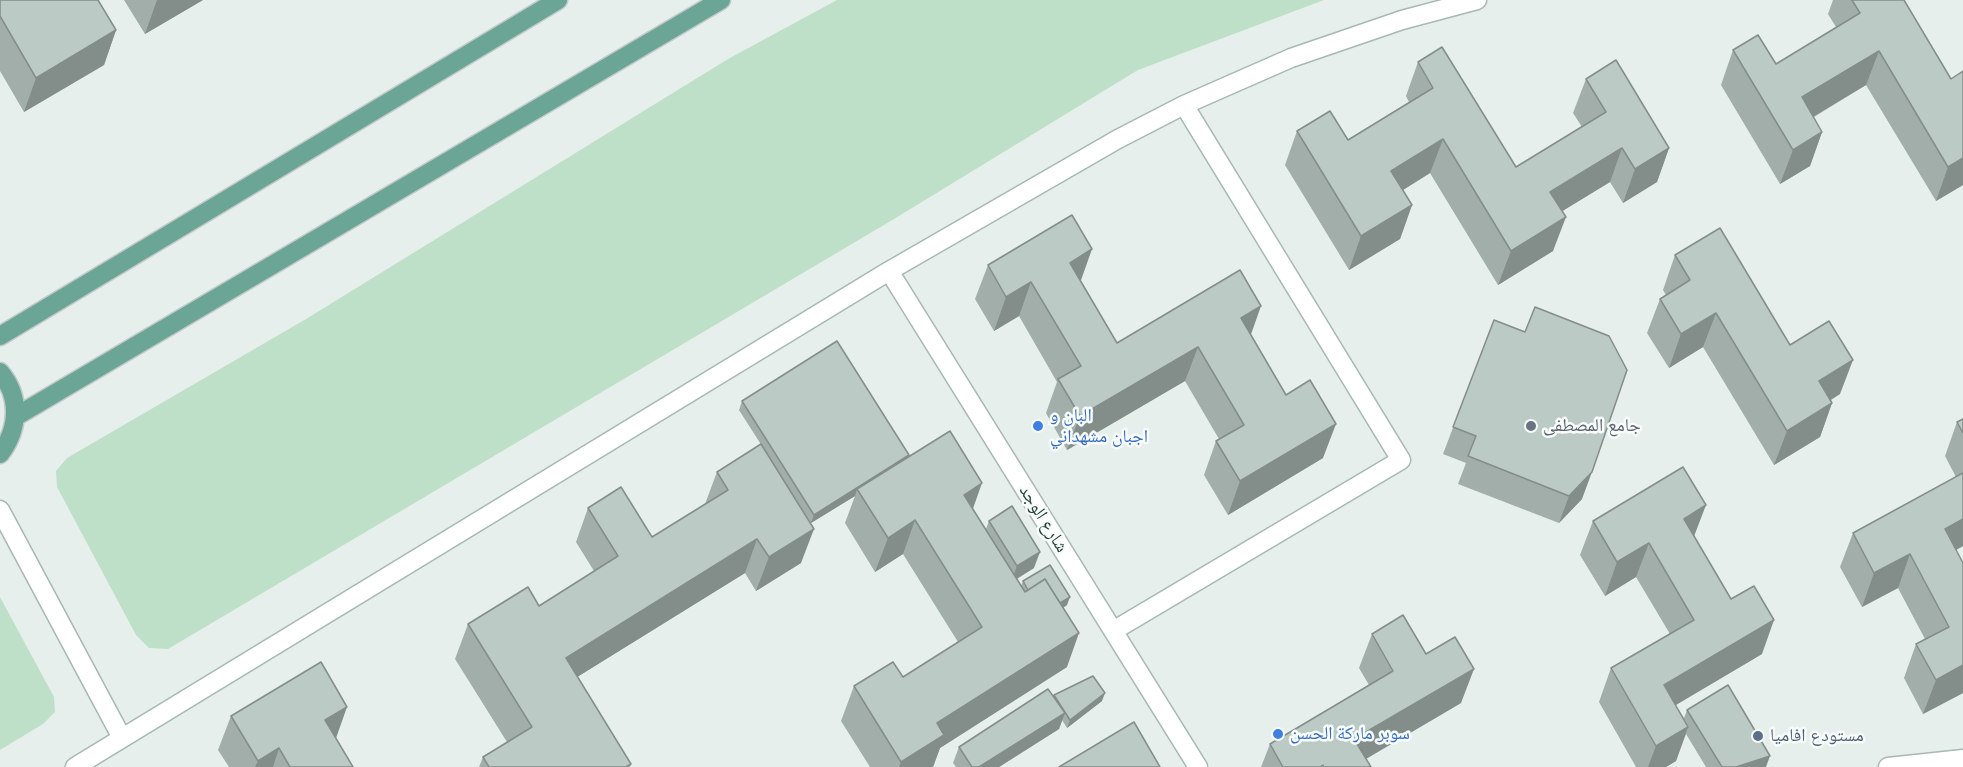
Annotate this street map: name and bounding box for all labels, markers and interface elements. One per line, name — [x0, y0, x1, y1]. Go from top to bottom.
place label: البان و اجبان مشهداني — [1050, 405, 1148, 448]
place label: جامع المصطفى — [1543, 415, 1641, 437]
marker: البان و اجبان مشهداني — [1031, 419, 1045, 433]
marker: جامع المصطفى — [1524, 419, 1538, 433]
street label: شارع الوجد — [1014, 481, 1072, 557]
place label: سوبر ماركة الحسن — [1290, 723, 1410, 745]
place label: مستودع افاميا — [1770, 725, 1864, 747]
marker: سوبر ماركة الحسن — [1271, 727, 1285, 741]
marker: مستودع افاميا — [1751, 729, 1765, 743]

